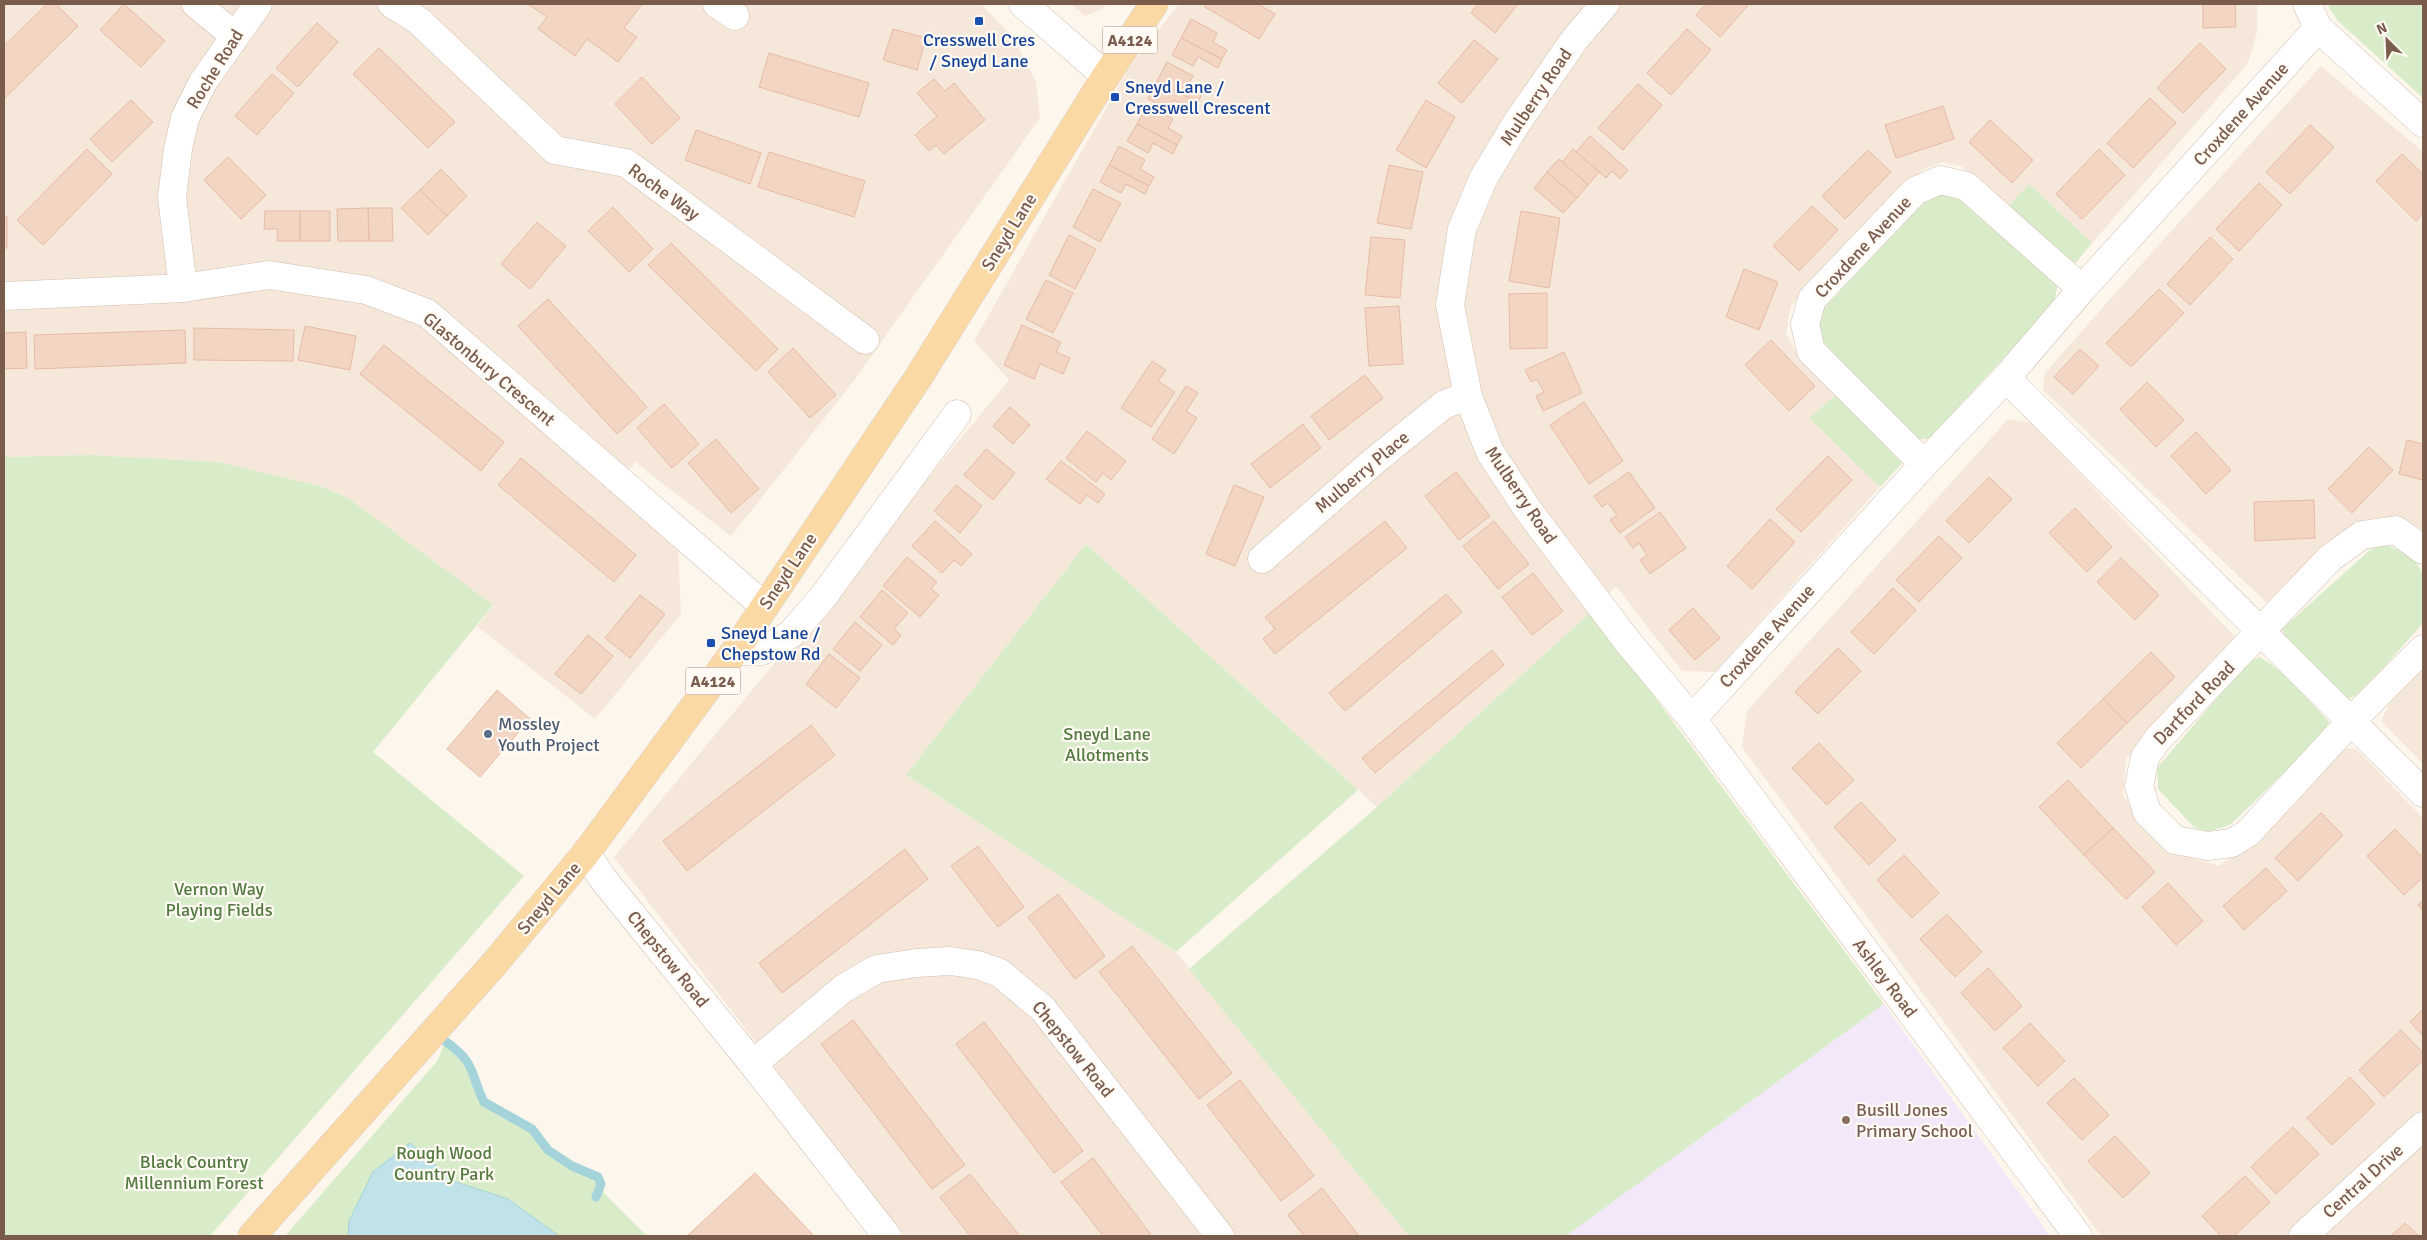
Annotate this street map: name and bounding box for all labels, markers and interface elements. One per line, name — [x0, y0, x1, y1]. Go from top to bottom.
marker: Cresswell Cres / Sneyd Lane — [973, 15, 985, 27]
north arrow — [2362, 15, 2412, 65]
text: N — [2374, 19, 2390, 38]
street label: Roche Road — [182, 25, 248, 113]
road number: A4124 — [1102, 26, 1158, 54]
place label: Cresswell Cres / Sneyd Lane — [923, 29, 1035, 72]
street label: Mulberry Road — [1495, 44, 1577, 150]
street label: Croxdene Avenue — [2189, 58, 2293, 170]
place label: Sneyd Lane / Cresswell Crescent — [1125, 76, 1271, 119]
marker: Sneyd Lane / Cresswell Crescent — [1109, 91, 1121, 103]
street label: Roche Way — [624, 159, 705, 226]
street label: Sneyd Lane — [976, 189, 1042, 275]
street label: Croxdene Avenue — [1810, 191, 1916, 303]
street label: Glastonbury Crescent — [419, 307, 559, 431]
street label: Mulberry Place — [1310, 426, 1414, 518]
street label: Mulberry Road — [1480, 442, 1562, 548]
street label: Sneyd Lane — [754, 529, 822, 613]
street label: Croxdene Avenue — [1715, 580, 1819, 692]
place label: Sneyd Lane / Chepstow Rd — [721, 622, 821, 665]
marker: Sneyd Lane / Chepstow Rd — [705, 637, 717, 649]
street label: Dartford Road — [2149, 657, 2239, 749]
road number: A4124 — [686, 668, 740, 694]
place label: Mossley Youth Project — [498, 713, 600, 756]
park label: Sneyd Lane Allotments — [1063, 723, 1151, 766]
marker: Mossley Youth Project — [482, 728, 494, 740]
street label: Sneyd Lane — [512, 857, 586, 939]
park label: Vernon Way Playing Fields — [165, 878, 273, 921]
street label: Chepstow Road — [622, 906, 714, 1012]
street label: Ashley Road — [1848, 934, 1922, 1022]
street label: Chepstow Road — [1027, 996, 1119, 1102]
place label: Busill Jones Primary School — [1856, 1099, 1973, 1142]
marker: Busill Jones Primary School — [1840, 1114, 1852, 1126]
street label: Central Drive — [2318, 1139, 2408, 1223]
park label: Rough Wood Country Park — [394, 1142, 494, 1185]
park label: Black Country Millennium Forest — [125, 1151, 264, 1194]

